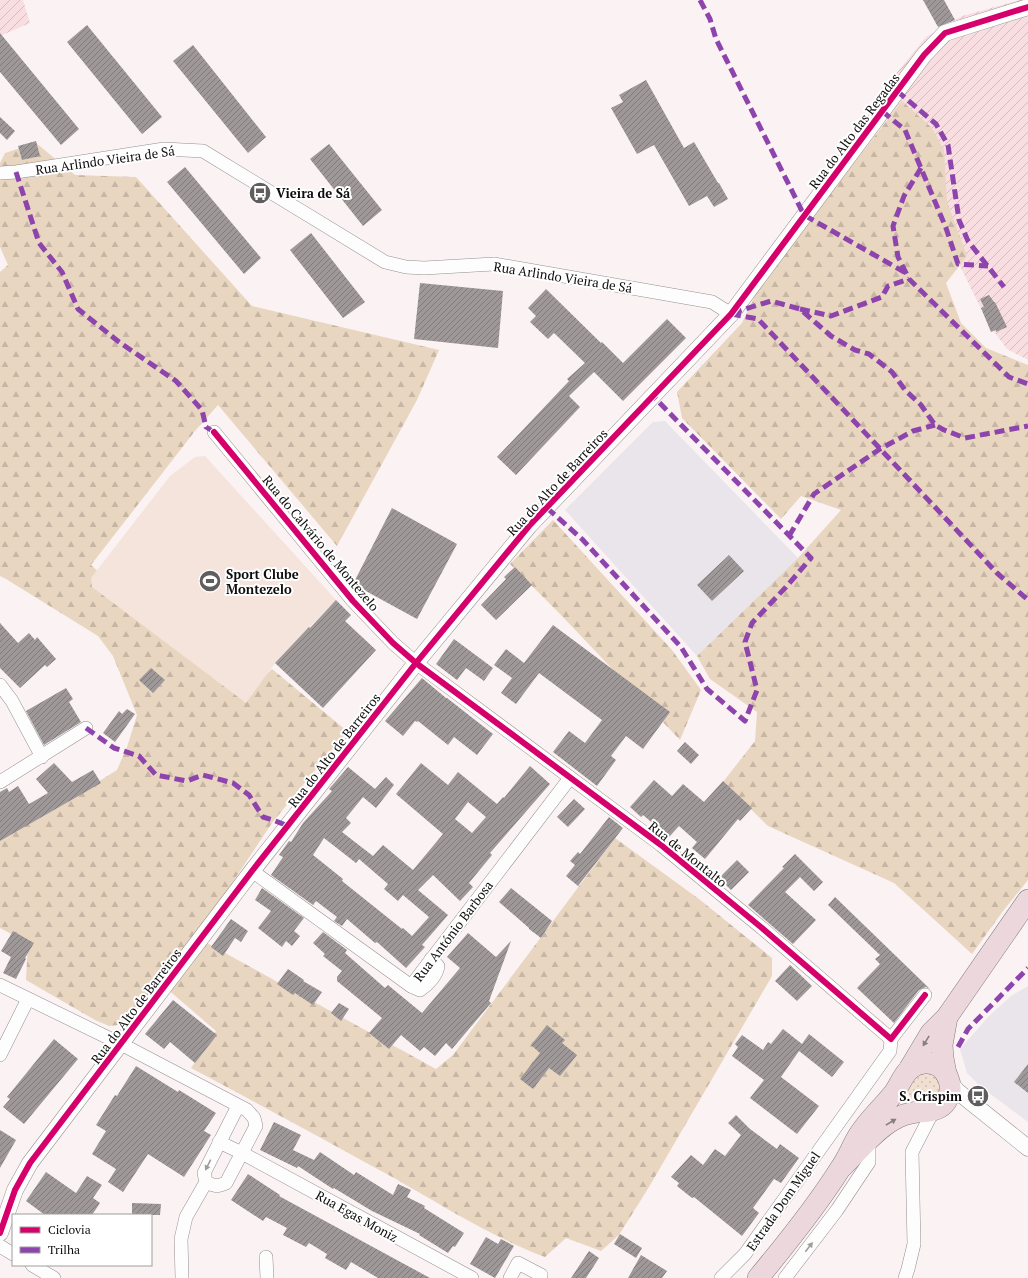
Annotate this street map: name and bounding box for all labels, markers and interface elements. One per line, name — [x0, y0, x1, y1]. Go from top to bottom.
street label: Rua do Alto das Regadas — [804, 69, 904, 193]
street label: Rua Arlindo Vieira de Sá — [34, 141, 176, 179]
bus stop icon: Vieira de Sá — [247, 180, 273, 206]
place label: Vieira de Sá — [276, 184, 351, 202]
street label: Rua Arlindo Vieira de Sá — [492, 257, 634, 297]
street label: Rua do Alto de Barreiros — [503, 424, 611, 540]
street label: Rua do Calvário de Montezelo — [259, 471, 383, 615]
place label: Sport Clube Montezelo — [226, 565, 299, 598]
sports icon: Sport Clube Montezelo — [197, 568, 223, 594]
street label: Rua do Alto de Barreiros — [284, 689, 384, 811]
street label: Rua de Montalto — [645, 817, 731, 891]
street label: Rua António Barbosa — [409, 877, 497, 985]
street label: Rua do Alto de Barreiros — [87, 944, 185, 1068]
one-way arrow — [923, 1035, 930, 1047]
bus stop icon: S. Crispim — [965, 1083, 991, 1109]
place label: S. Crispim — [899, 1087, 962, 1105]
one-way arrow — [885, 1118, 897, 1125]
street label: Estrada Dom Miguel — [742, 1148, 824, 1254]
one-way arrow — [204, 1160, 211, 1171]
street label: Rua Egas Moniz — [313, 1186, 401, 1246]
legend — [12, 1214, 152, 1266]
text: Ciclovia — [48, 1222, 91, 1237]
text: Trilha — [48, 1242, 80, 1257]
one-way arrow — [805, 1242, 813, 1253]

